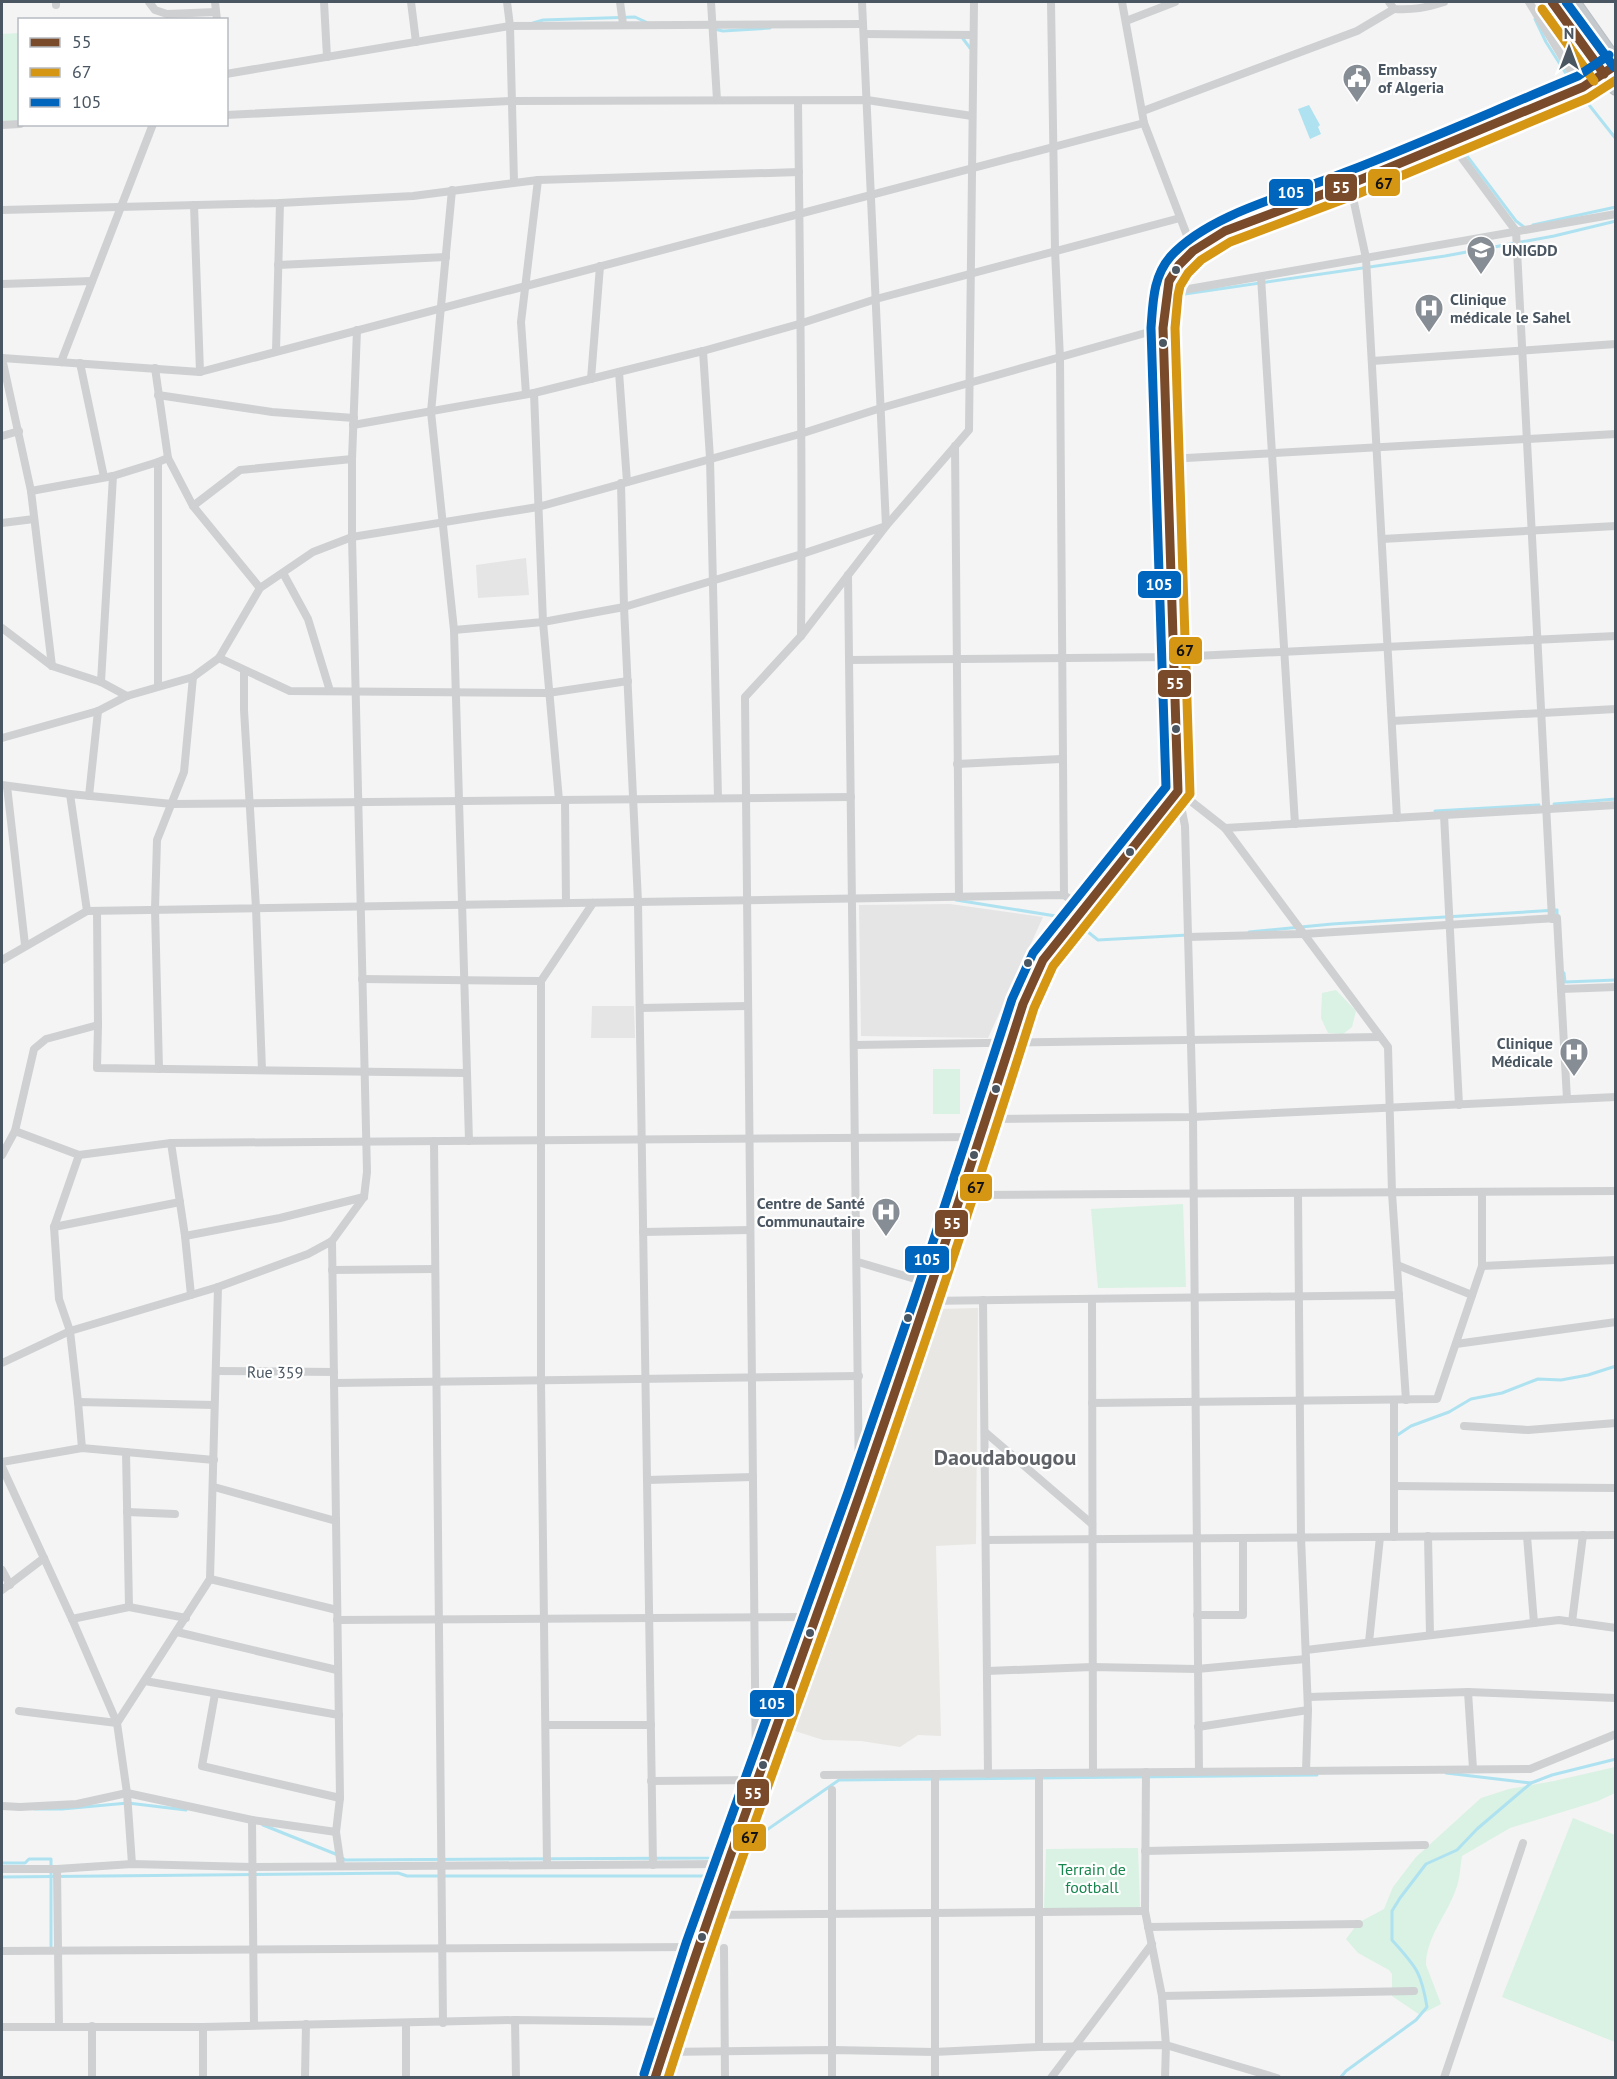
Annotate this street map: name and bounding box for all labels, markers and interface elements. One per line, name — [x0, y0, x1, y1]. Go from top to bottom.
legend — [18, 18, 228, 126]
north arrow — [1539, 18, 1599, 78]
text: N — [1564, 23, 1574, 43]
text: 55 — [72, 30, 92, 53]
place label: Embassy of Algeria — [1378, 59, 1444, 97]
text: 67 — [72, 60, 92, 83]
public building icon: Embassy of Algeria — [1341, 62, 1373, 104]
text: 105 — [72, 90, 101, 113]
line badge: 67 — [1367, 168, 1401, 197]
line badge: 55 — [1324, 173, 1358, 202]
text: 67 — [1375, 173, 1393, 193]
text: 55 — [1332, 177, 1350, 197]
line badge: 105 — [1268, 178, 1314, 207]
text: 105 — [1277, 182, 1305, 202]
school or university icon: UNIGDD — [1465, 234, 1497, 276]
place label: UNIGDD — [1502, 240, 1558, 260]
unlabelled marker — [1170, 264, 1182, 276]
place label: Clinique médicale le Sahel — [1450, 289, 1571, 327]
hospital icon: Clinique médicale le Sahel — [1413, 292, 1445, 334]
unlabelled marker — [1157, 337, 1169, 349]
line badge: 105 — [1137, 570, 1182, 599]
text: 105 — [1145, 574, 1173, 594]
line badge: 67 — [1168, 636, 1203, 665]
text: 67 — [1176, 640, 1194, 660]
line badge: 55 — [1157, 669, 1192, 698]
text: 55 — [1166, 673, 1184, 693]
unlabelled marker — [1170, 723, 1182, 735]
unlabelled marker — [1124, 846, 1136, 858]
unlabelled marker — [1022, 957, 1034, 969]
place label: Clinique Médicale — [1491, 1033, 1553, 1071]
hospital icon: Clinique Médicale — [1558, 1036, 1590, 1078]
unlabelled marker — [990, 1083, 1002, 1095]
unlabelled marker — [968, 1149, 980, 1161]
line badge: 67 — [959, 1173, 993, 1202]
text: 67 — [967, 1177, 985, 1197]
place label: Centre de Santé Communautaire — [757, 1193, 865, 1231]
hospital icon: Centre de Santé Communautaire — [870, 1196, 902, 1238]
line badge: 55 — [934, 1209, 969, 1238]
text: 55 — [943, 1213, 961, 1233]
line badge: 105 — [904, 1245, 950, 1274]
text: 105 — [913, 1249, 941, 1269]
unlabelled marker — [902, 1312, 914, 1324]
street label: Rue 359 — [247, 1362, 303, 1382]
district label: Daoudabougou — [934, 1443, 1076, 1471]
unlabelled marker — [804, 1627, 816, 1639]
line badge: 105 — [749, 1689, 795, 1718]
text: 105 — [758, 1693, 786, 1713]
unlabelled marker — [757, 1759, 769, 1771]
line badge: 55 — [736, 1778, 770, 1807]
text: 55 — [744, 1783, 762, 1803]
line badge: 67 — [732, 1823, 767, 1852]
text: 67 — [741, 1827, 759, 1847]
park label: Terrain de football — [1058, 1859, 1126, 1897]
unlabelled marker — [696, 1931, 708, 1943]

